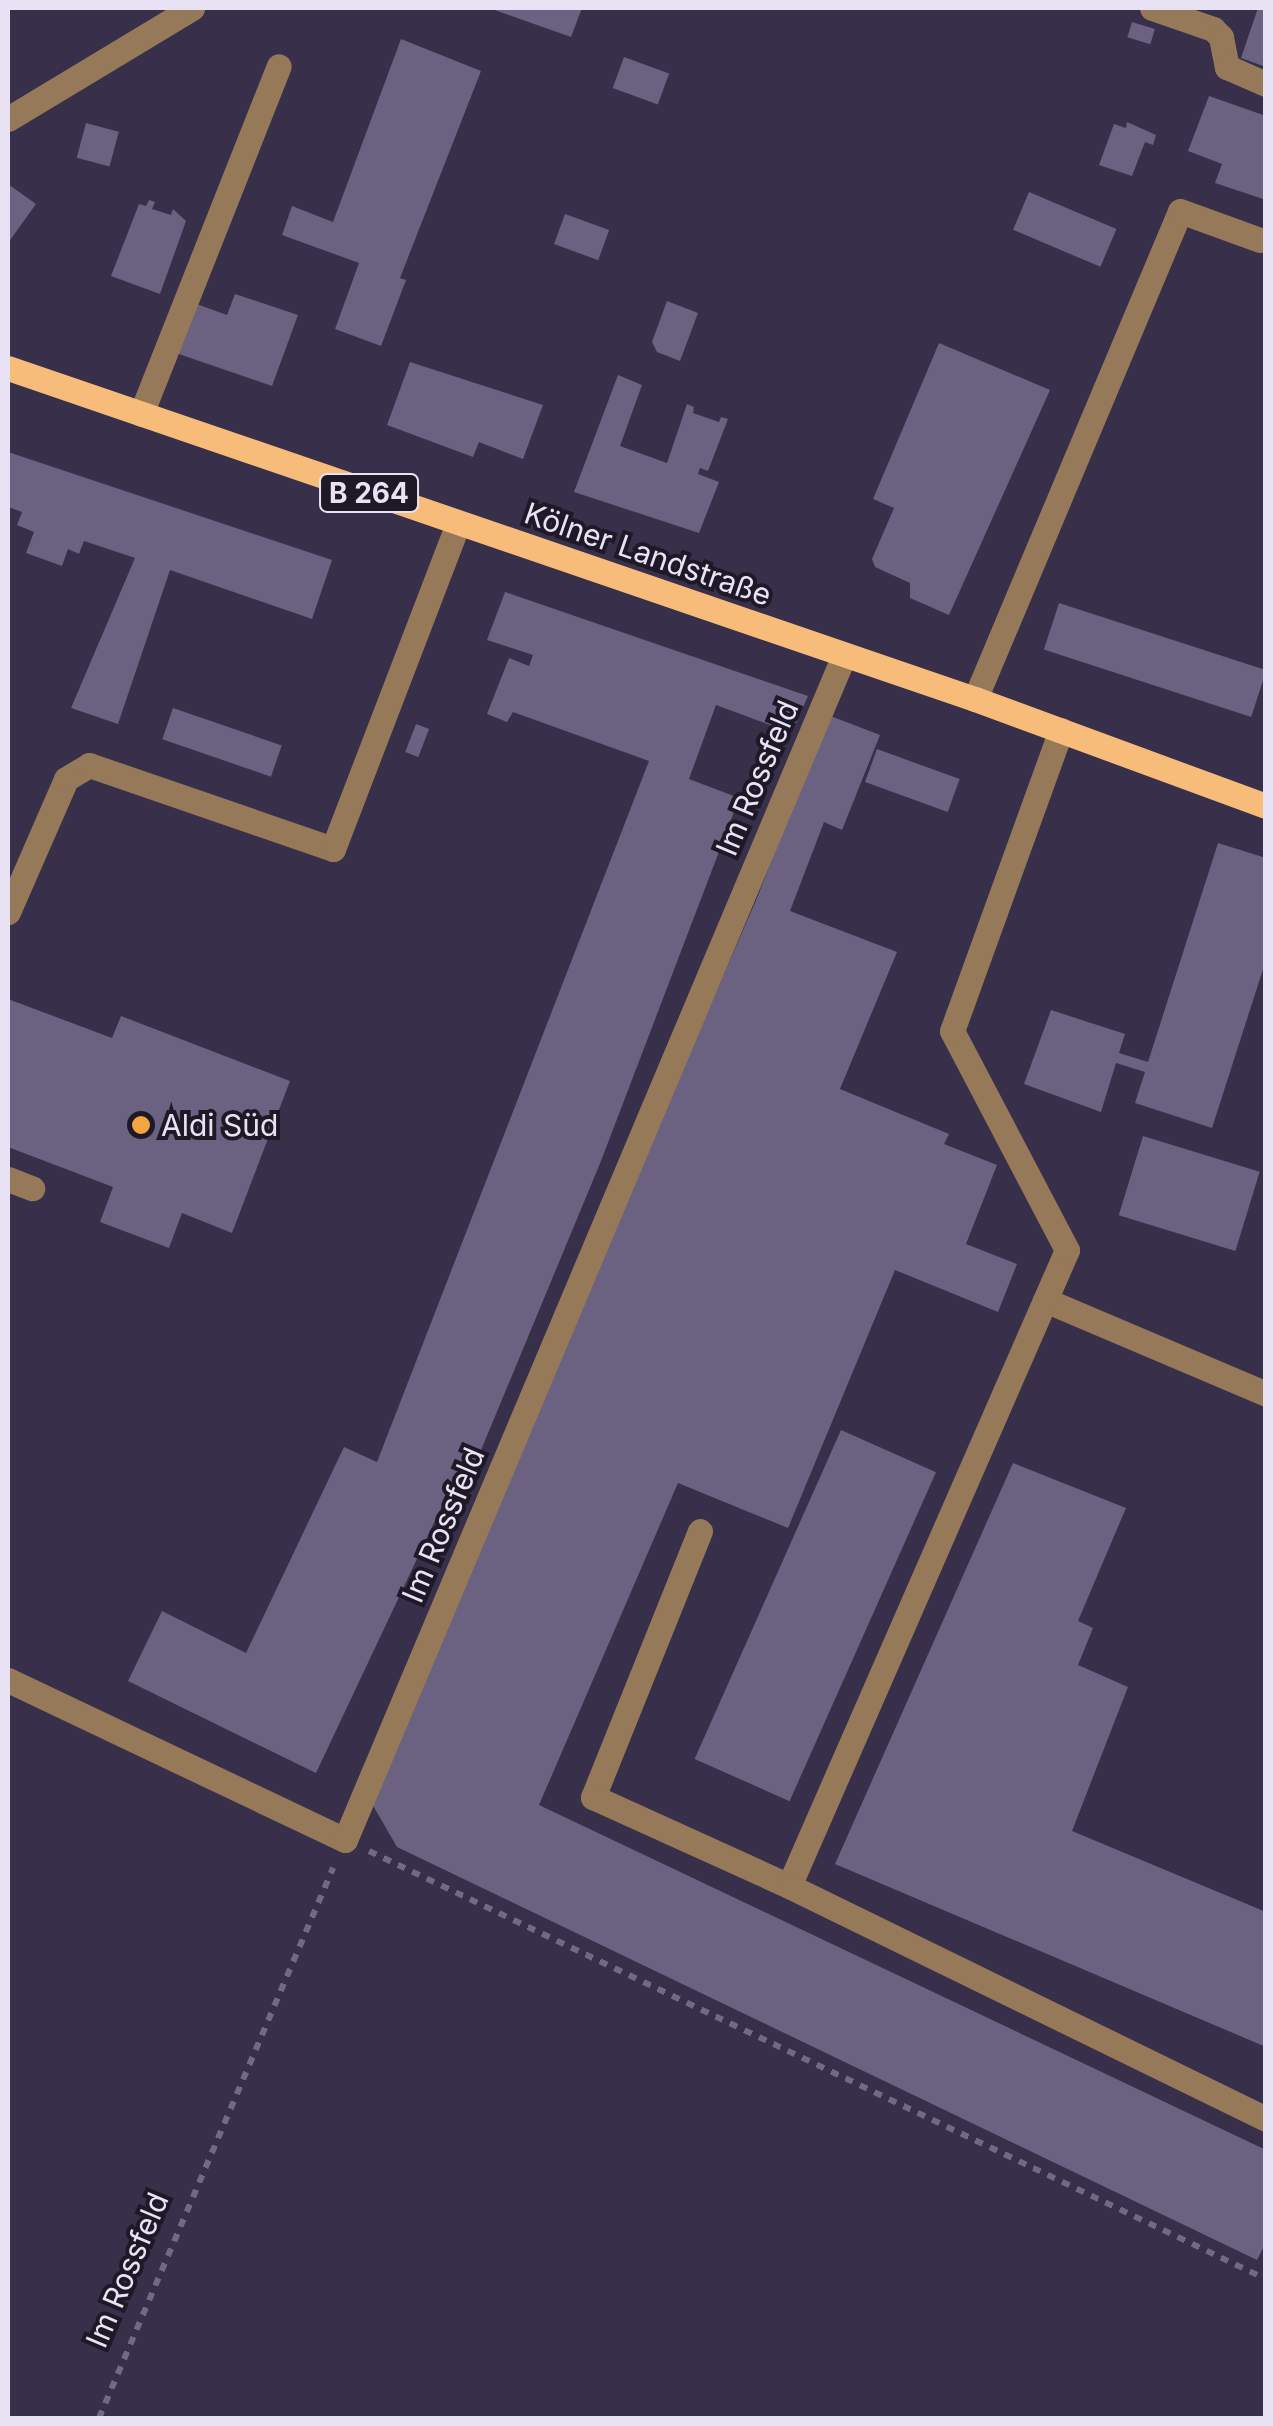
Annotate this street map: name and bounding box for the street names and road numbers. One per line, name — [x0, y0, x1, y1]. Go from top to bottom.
road number: B 264 — [319, 470, 419, 516]
street label: Kölner Landstraße — [520, 495, 776, 613]
street label: Im Rossfeld — [708, 695, 806, 861]
street label: Im Rossfeld — [394, 1442, 492, 1608]
street label: Im Rossfeld — [78, 2187, 176, 2353]

